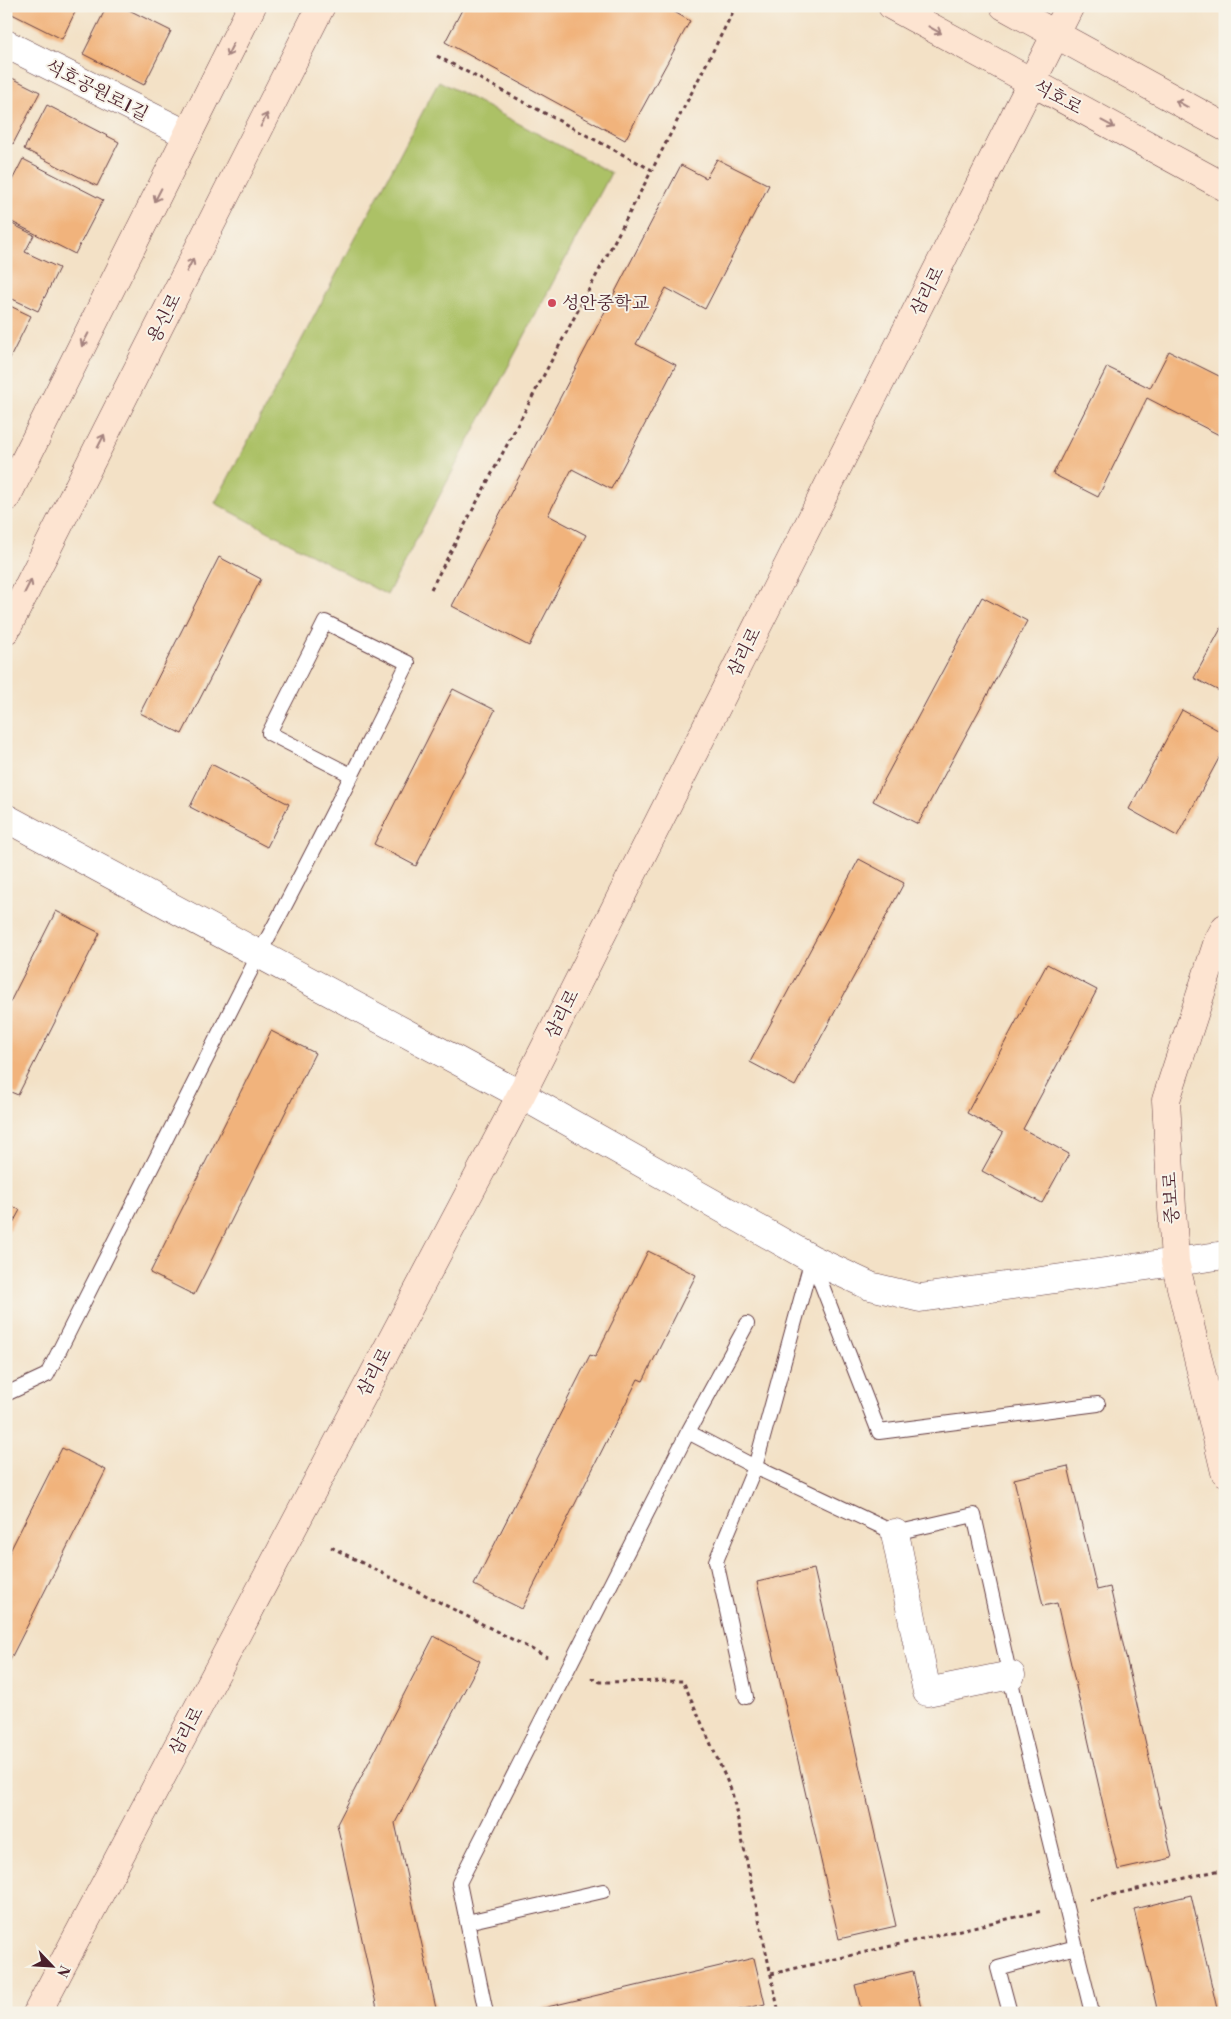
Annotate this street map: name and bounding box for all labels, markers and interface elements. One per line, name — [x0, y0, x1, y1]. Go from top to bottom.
one-way arrow — [927, 26, 942, 35]
one-way arrow — [225, 42, 235, 57]
street label: 석호공원로1길 — [42, 55, 152, 126]
street label: 석호로 — [1029, 75, 1086, 120]
one-way arrow — [1175, 99, 1190, 108]
one-way arrow — [259, 112, 269, 127]
one-way arrow — [1101, 119, 1116, 129]
one-way arrow — [152, 187, 162, 202]
one-way arrow — [186, 258, 195, 273]
street label: 삼리로 — [905, 263, 950, 320]
street label: 용신로 — [142, 290, 187, 347]
place label: 성안중학교 — [562, 292, 650, 315]
marker: 성안중학교 — [546, 297, 558, 309]
one-way arrow — [80, 333, 90, 348]
one-way arrow — [97, 434, 106, 449]
one-way arrow — [24, 579, 33, 594]
street label: 삼리로 — [722, 624, 767, 681]
street label: 삼리로 — [540, 986, 585, 1043]
street label: 중보로 — [1159, 1171, 1184, 1225]
street label: 삼리로 — [352, 1344, 397, 1401]
street label: 삼리로 — [164, 1703, 209, 1760]
north arrow — [28, 1942, 78, 1992]
text: N — [52, 1962, 73, 1980]

